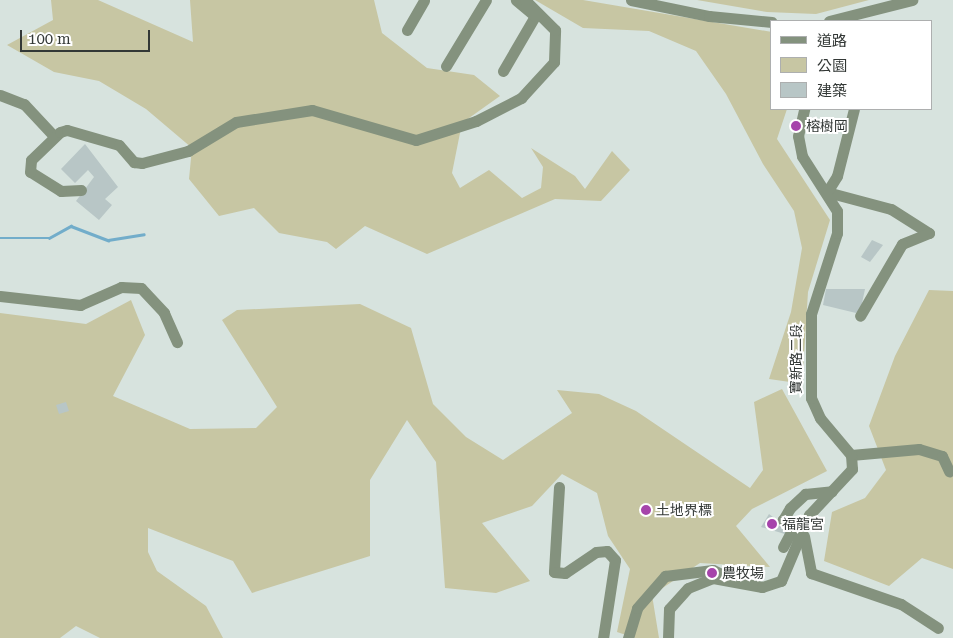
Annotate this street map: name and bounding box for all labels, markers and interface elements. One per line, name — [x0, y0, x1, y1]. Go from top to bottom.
scale bar — [22, 20, 152, 52]
legend — [770, 20, 933, 110]
text: 100 m — [28, 30, 71, 48]
text: 道路 — [817, 32, 847, 50]
text: 公園 — [817, 57, 847, 75]
text: 建築 — [817, 82, 847, 100]
place label: 榕樹岡 — [806, 118, 848, 134]
marker: 榕樹岡 — [790, 120, 802, 132]
street label: 寶新路二段 — [788, 324, 804, 394]
place label: 土地界標 — [656, 502, 712, 518]
marker: 土地界標 — [640, 504, 652, 516]
place label: 福龍宮 — [782, 516, 824, 532]
marker: 福龍宮 — [766, 518, 778, 530]
place label: 農牧場 — [722, 565, 764, 581]
marker: 農牧場 — [706, 567, 718, 579]

